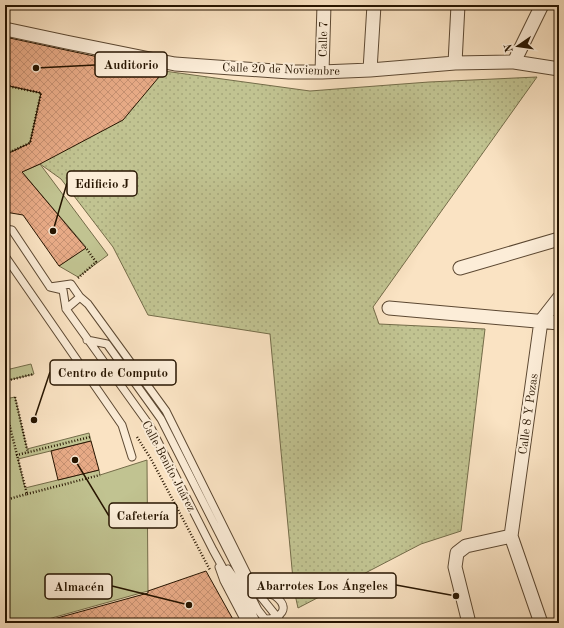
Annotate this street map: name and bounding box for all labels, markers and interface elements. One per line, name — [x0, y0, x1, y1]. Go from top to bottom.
street label: Calle 7 — [318, 21, 330, 57]
north arrow — [498, 26, 538, 66]
text: N — [503, 42, 516, 53]
callout: Auditorio — [95, 52, 167, 77]
text: Auditorio — [103, 59, 159, 72]
street label: Calle 20 de Noviembre — [222, 62, 340, 78]
callout: Edificio J — [67, 171, 137, 196]
text: Edificio J — [75, 178, 129, 191]
callout: Centro de Computo — [50, 360, 176, 385]
text: Centro de Computo — [58, 367, 168, 380]
street label: Calle 8 Y Pozas — [517, 373, 541, 455]
street label: Calle Benito Juárez — [139, 419, 197, 514]
callout: Cafetería — [109, 503, 177, 528]
text: Cafetería — [117, 510, 170, 523]
callout: Abarrotes Los Ángeles — [248, 573, 396, 598]
callout: Almacén — [45, 574, 112, 599]
text: Abarrotes Los Ángeles — [256, 578, 388, 593]
text: Almacén — [54, 581, 104, 594]

